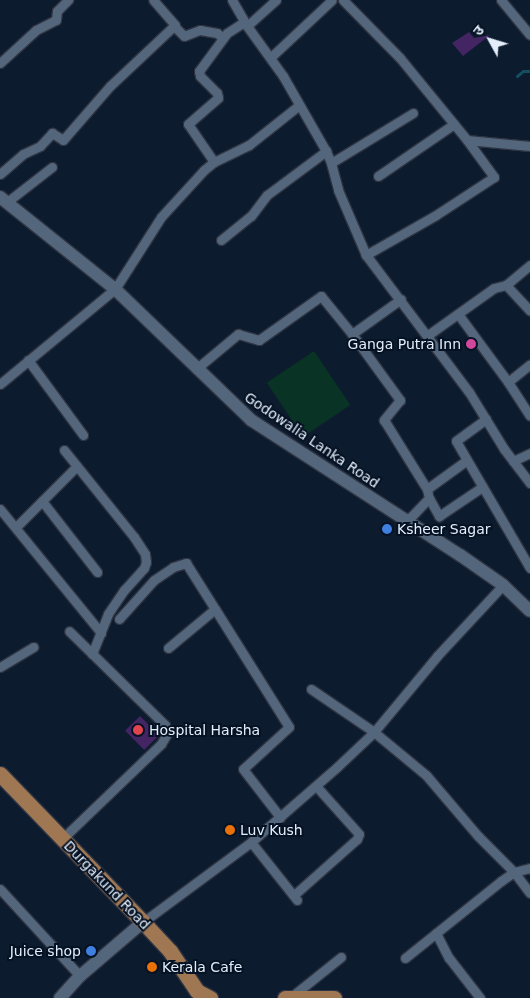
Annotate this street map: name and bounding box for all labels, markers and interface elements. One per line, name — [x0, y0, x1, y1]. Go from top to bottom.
north arrow — [465, 15, 515, 65]
text: उ — [470, 22, 487, 39]
place label: Ganga Putra Inn — [348, 336, 461, 352]
marker: Ganga Putra Inn — [465, 338, 477, 350]
street label: Godowalia Lanka Road — [241, 389, 383, 491]
place label: Ksheer Sagar — [397, 521, 490, 537]
marker: Ksheer Sagar — [381, 523, 393, 535]
place label: Hospital Harsha — [149, 722, 260, 738]
marker: Hospital Harsha — [131, 723, 145, 737]
place label: Luv Kush — [240, 822, 303, 838]
marker: Luv Kush — [224, 824, 236, 836]
street label: Durgakund Road — [60, 837, 154, 933]
place label: Juice shop — [10, 943, 81, 959]
marker: Juice shop — [85, 945, 97, 957]
place label: Kerala Cafe — [162, 959, 242, 975]
marker: Kerala Cafe — [146, 961, 158, 973]

